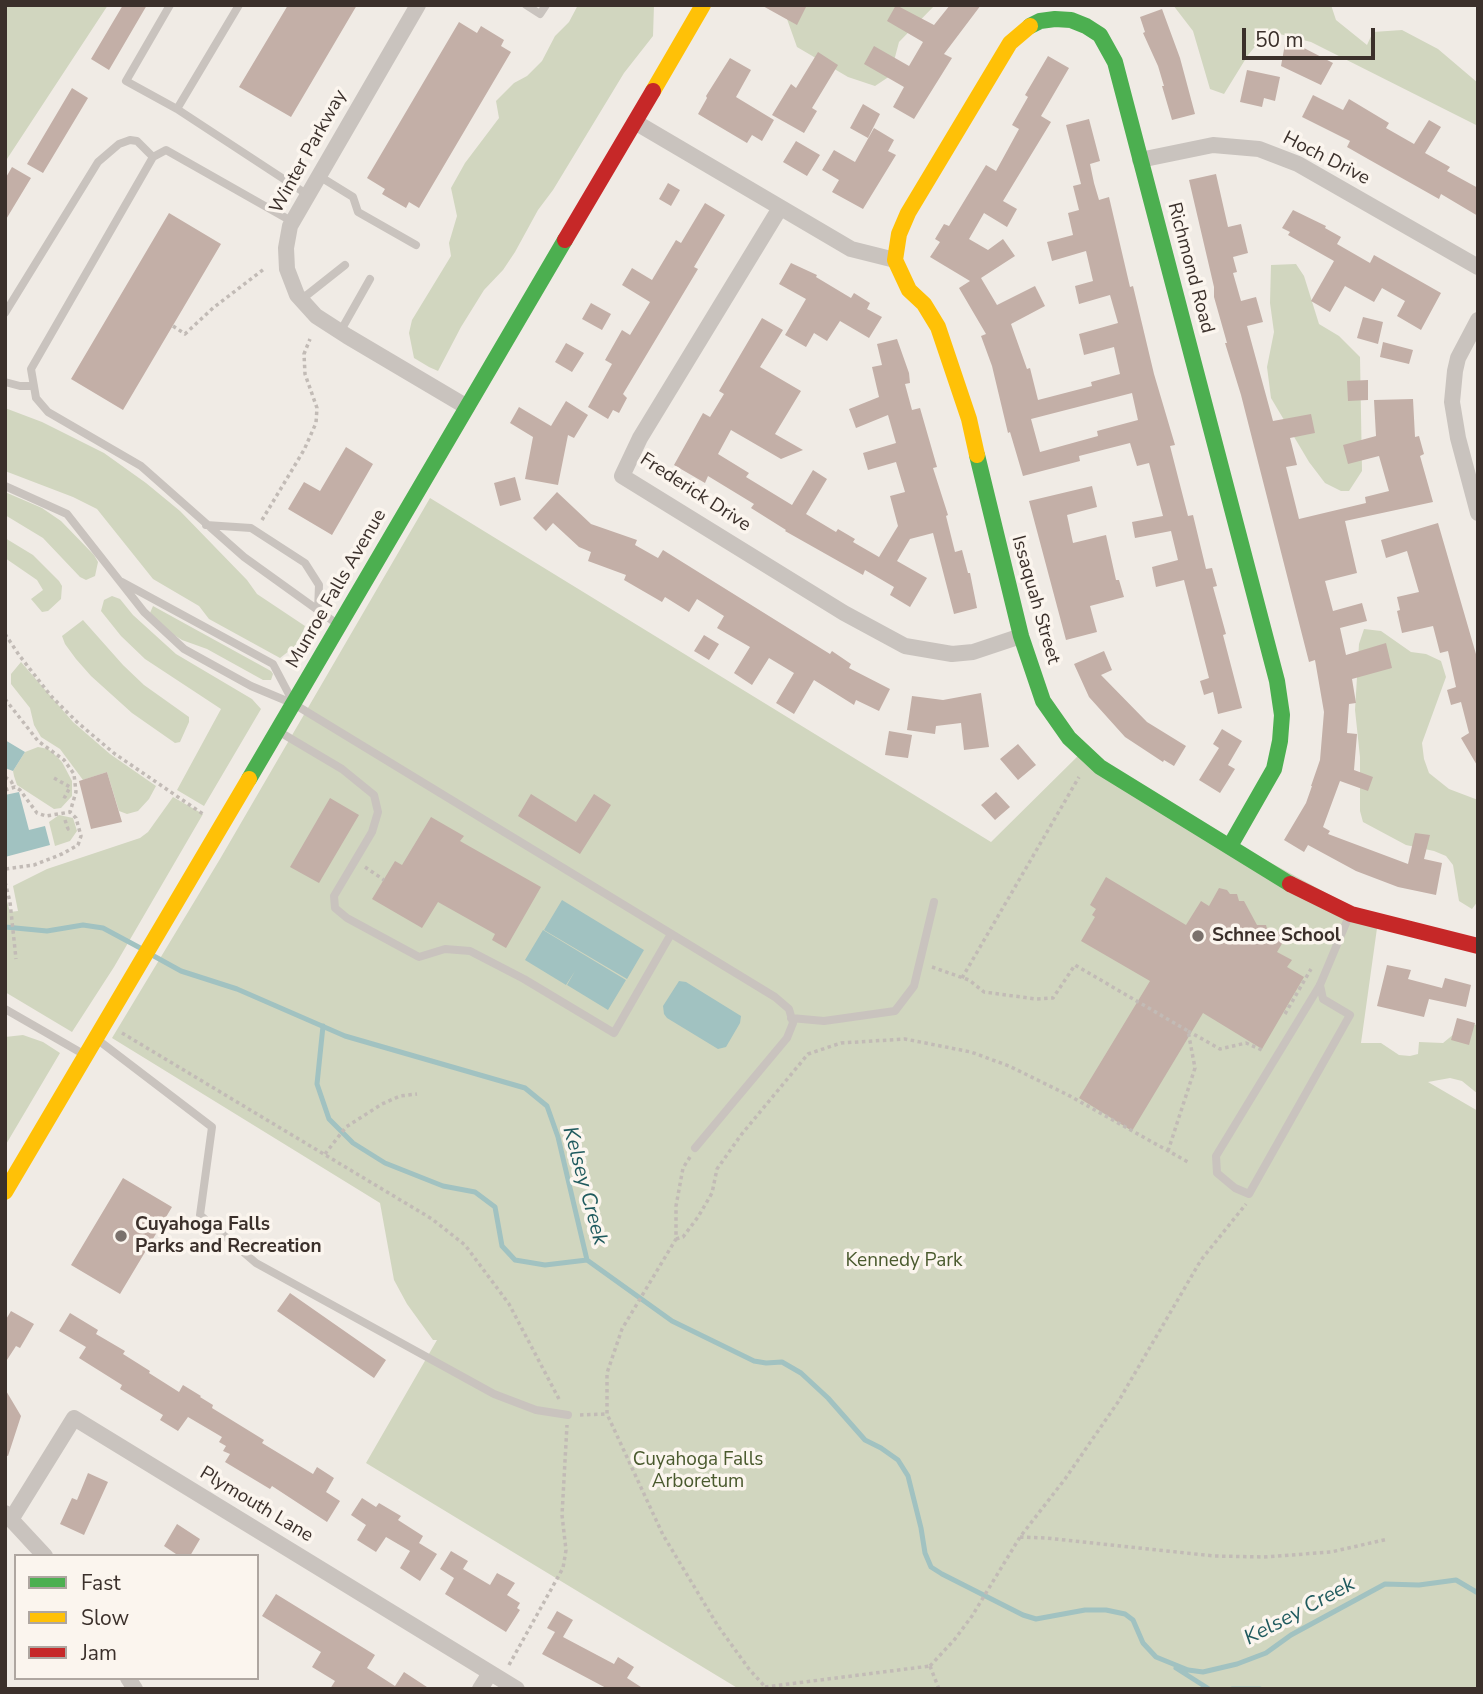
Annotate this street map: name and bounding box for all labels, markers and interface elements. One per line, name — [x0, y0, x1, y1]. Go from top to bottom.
scale bar — [1245, 14, 1378, 58]
text: 50 m — [1255, 26, 1304, 54]
street label: Winter Parkway — [266, 86, 352, 218]
street label: Hoch Drive — [1279, 127, 1373, 191]
street label: Richmond Road — [1162, 200, 1218, 336]
street label: Frederick Drive — [635, 449, 755, 537]
street label: Munroe Falls Avenue — [282, 505, 392, 673]
street label: Issaquah Street — [1006, 533, 1064, 667]
place label: Schnee School — [1212, 925, 1341, 947]
marker: Schnee School — [1190, 928, 1206, 944]
water label: Kelsey Creek — [556, 1124, 612, 1248]
place label: Cuyahoga Falls Parks and Recreation — [135, 1214, 322, 1258]
marker: Cuyahoga Falls Parks and Recreation — [113, 1228, 129, 1244]
park label: Kennedy Park — [845, 1250, 963, 1272]
park label: Cuyahoga Falls Arboretum — [633, 1449, 763, 1493]
street label: Plymouth Lane — [195, 1462, 317, 1548]
legend — [14, 1554, 259, 1680]
text: Fast — [81, 1569, 121, 1597]
water label: Kelsey Creek — [1240, 1572, 1360, 1652]
text: Slow — [81, 1604, 129, 1632]
text: Jam — [81, 1639, 117, 1667]

